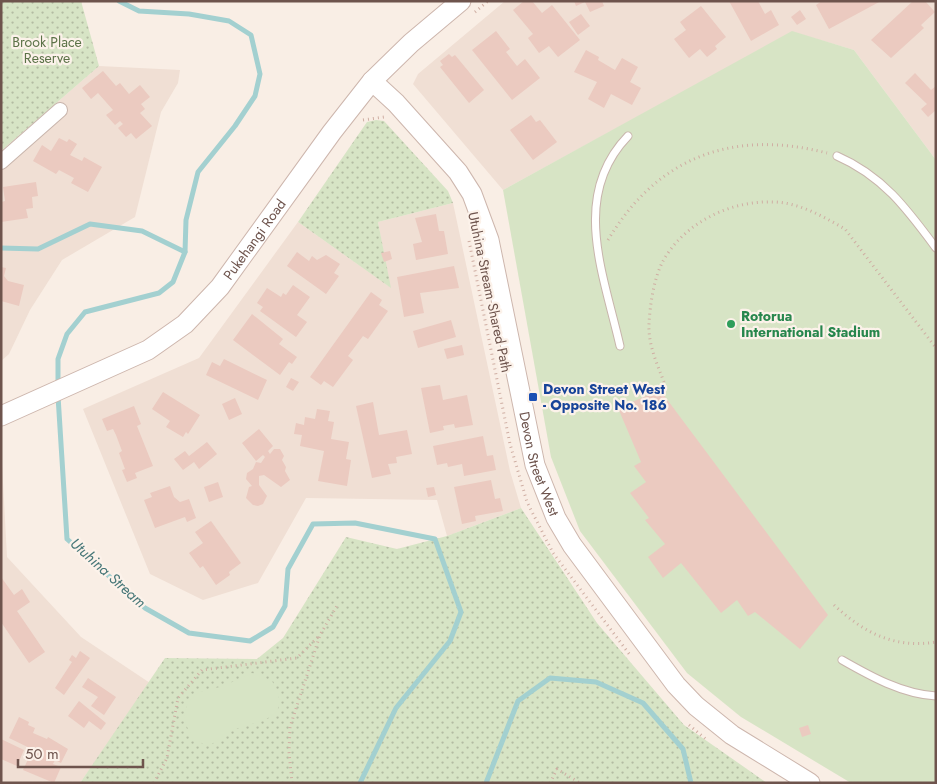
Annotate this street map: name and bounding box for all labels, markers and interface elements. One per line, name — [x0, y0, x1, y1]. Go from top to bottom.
park label: Brook Place Reserve — [12, 32, 82, 68]
street label: Pukehangi Road — [218, 195, 290, 284]
street label: Utuhina Stream Shared Path — [463, 210, 517, 374]
place label: Rotorua International Stadium — [741, 306, 880, 342]
marker: Rotorua International Stadium — [725, 318, 737, 330]
place label: Devon Street West - Opposite No. 186 — [543, 379, 667, 415]
marker: Devon Street West - Opposite No. 186 — [527, 391, 539, 403]
street label: Devon Street West — [514, 410, 564, 520]
water label: Utuhina Stream — [65, 533, 151, 613]
scale bar — [18, 736, 142, 768]
text: 50 m — [25, 743, 59, 765]

